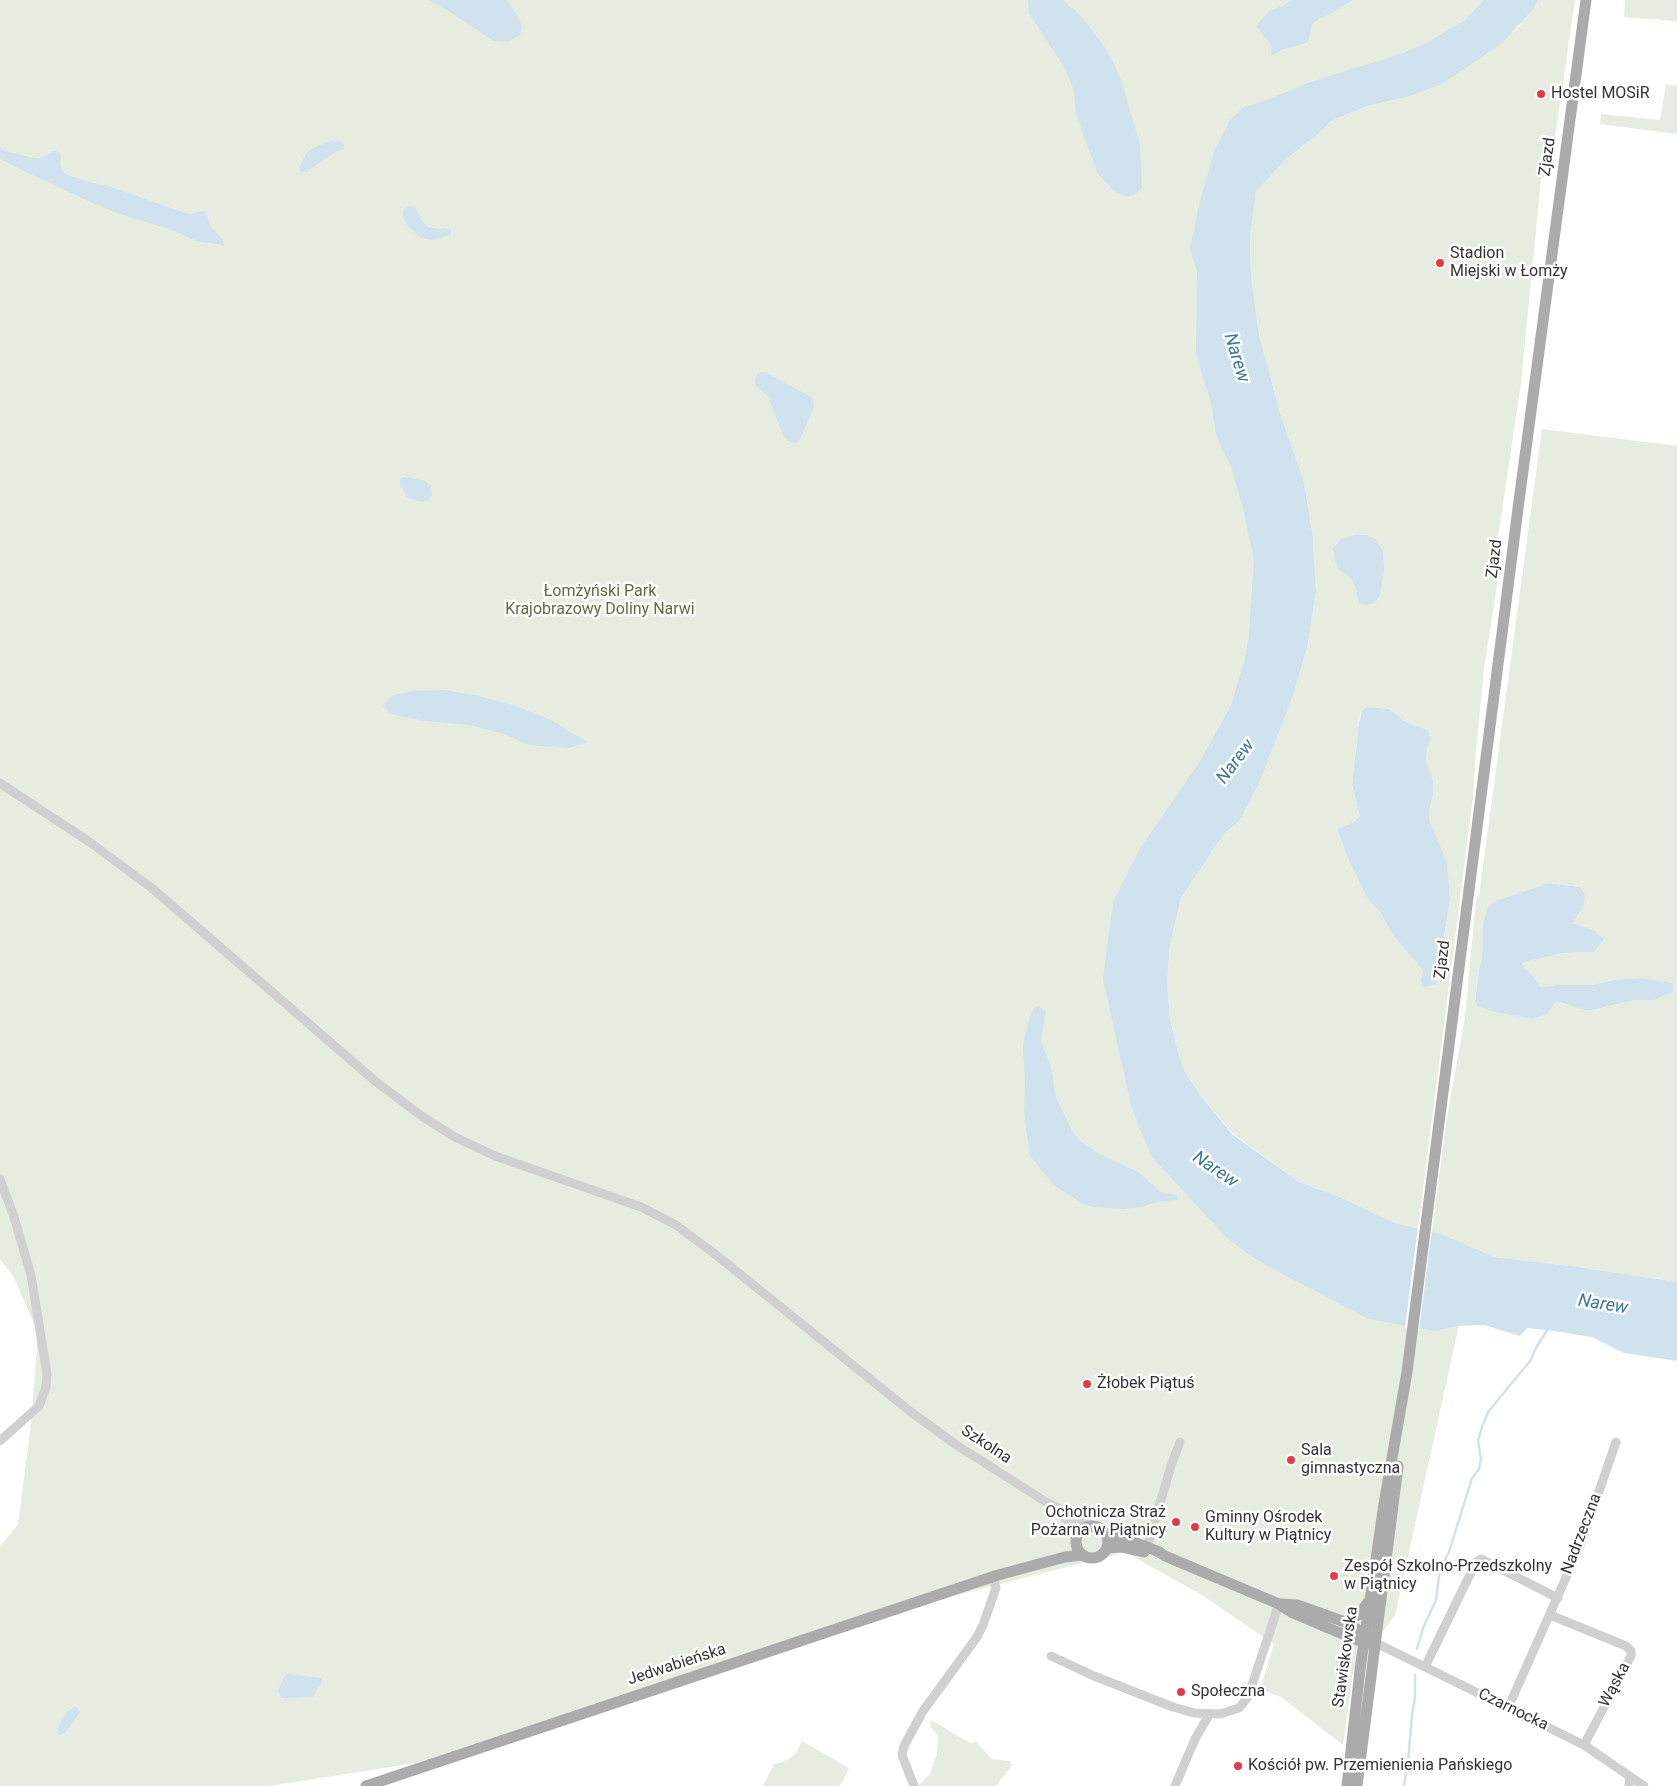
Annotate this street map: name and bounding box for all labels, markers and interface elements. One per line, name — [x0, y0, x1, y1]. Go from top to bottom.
place label: Hostel MOSiR — [1551, 84, 1650, 104]
marker: Hostel MOSiR — [1535, 88, 1547, 100]
street label: Zjazd — [1536, 136, 1560, 178]
place label: Stadion Miejski w Łomży — [1450, 244, 1568, 282]
marker: Stadion Miejski w Łomży — [1434, 257, 1446, 269]
water label: Narew — [1218, 331, 1254, 385]
street label: Zjazd — [1483, 538, 1507, 580]
park label: Łomżyński Park Krajobrazowy Doliny Narwi — [505, 582, 695, 620]
water label: Narew — [1212, 736, 1260, 788]
street label: Zjazd — [1431, 939, 1455, 981]
water label: Narew — [1188, 1147, 1242, 1193]
water label: Narew — [1577, 1290, 1629, 1320]
place label: Żłobek Piątuś — [1097, 1374, 1195, 1394]
marker: Żłobek Piątuś — [1081, 1378, 1093, 1390]
street label: Szkolna — [957, 1422, 1015, 1468]
place label: Sala gimnastyczna — [1301, 1441, 1400, 1479]
marker: Sala gimnastyczna — [1285, 1454, 1297, 1466]
street label: Nadrzeczna — [1558, 1491, 1606, 1577]
place label: Ochotnicza Straż Pożarna w Piątnicy — [1031, 1503, 1166, 1541]
place label: Gminny Ośrodek Kultury w Piątnicy — [1205, 1508, 1331, 1546]
marker: Ochotnicza Straż Pożarna w Piątnicy — [1170, 1516, 1182, 1528]
marker: Gminny Ośrodek Kultury w Piątnicy — [1189, 1521, 1201, 1533]
place label: Zespół Szkolno-Przedszkolny w Piątnicy — [1344, 1557, 1552, 1595]
marker: Zespół Szkolno-Przedszkolny w Piątnicy — [1328, 1570, 1340, 1582]
street label: Stawiskowska — [1329, 1605, 1363, 1709]
street label: Jedwabieńska — [625, 1640, 729, 1690]
street label: Wąska — [1595, 1659, 1635, 1711]
place label: Społeczna — [1191, 1682, 1265, 1702]
street label: Czarnocka — [1475, 1685, 1551, 1735]
marker: Społeczna — [1175, 1686, 1187, 1698]
place label: Kościół pw. Przemienienia Pańskiego — [1248, 1756, 1512, 1776]
marker: Kościół pw. Przemienienia Pańskiego — [1232, 1760, 1244, 1772]

